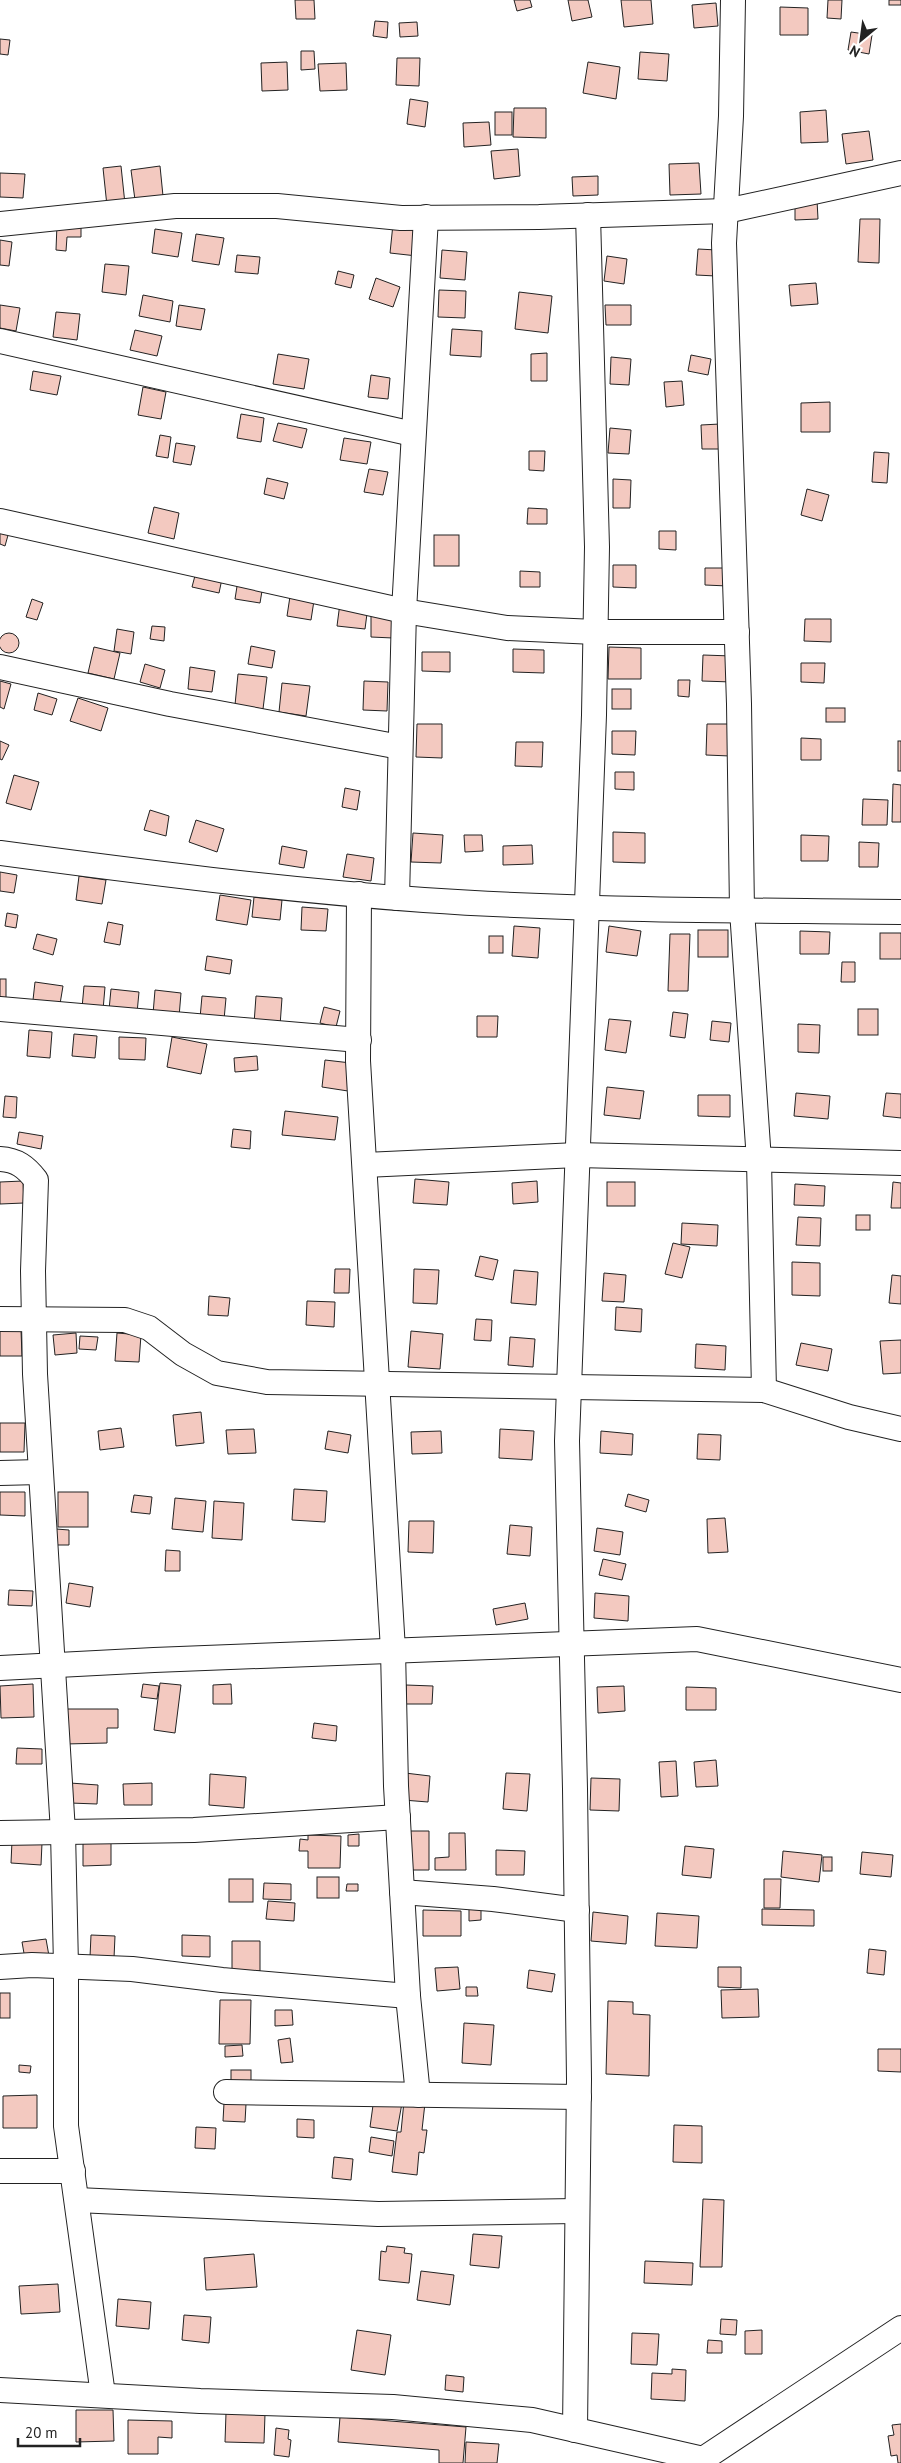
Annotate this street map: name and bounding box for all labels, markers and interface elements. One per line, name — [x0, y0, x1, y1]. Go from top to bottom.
north arrow — [836, 15, 886, 65]
text: N — [846, 41, 863, 61]
scale bar — [18, 2416, 80, 2448]
text: 20 m — [25, 2423, 58, 2442]

